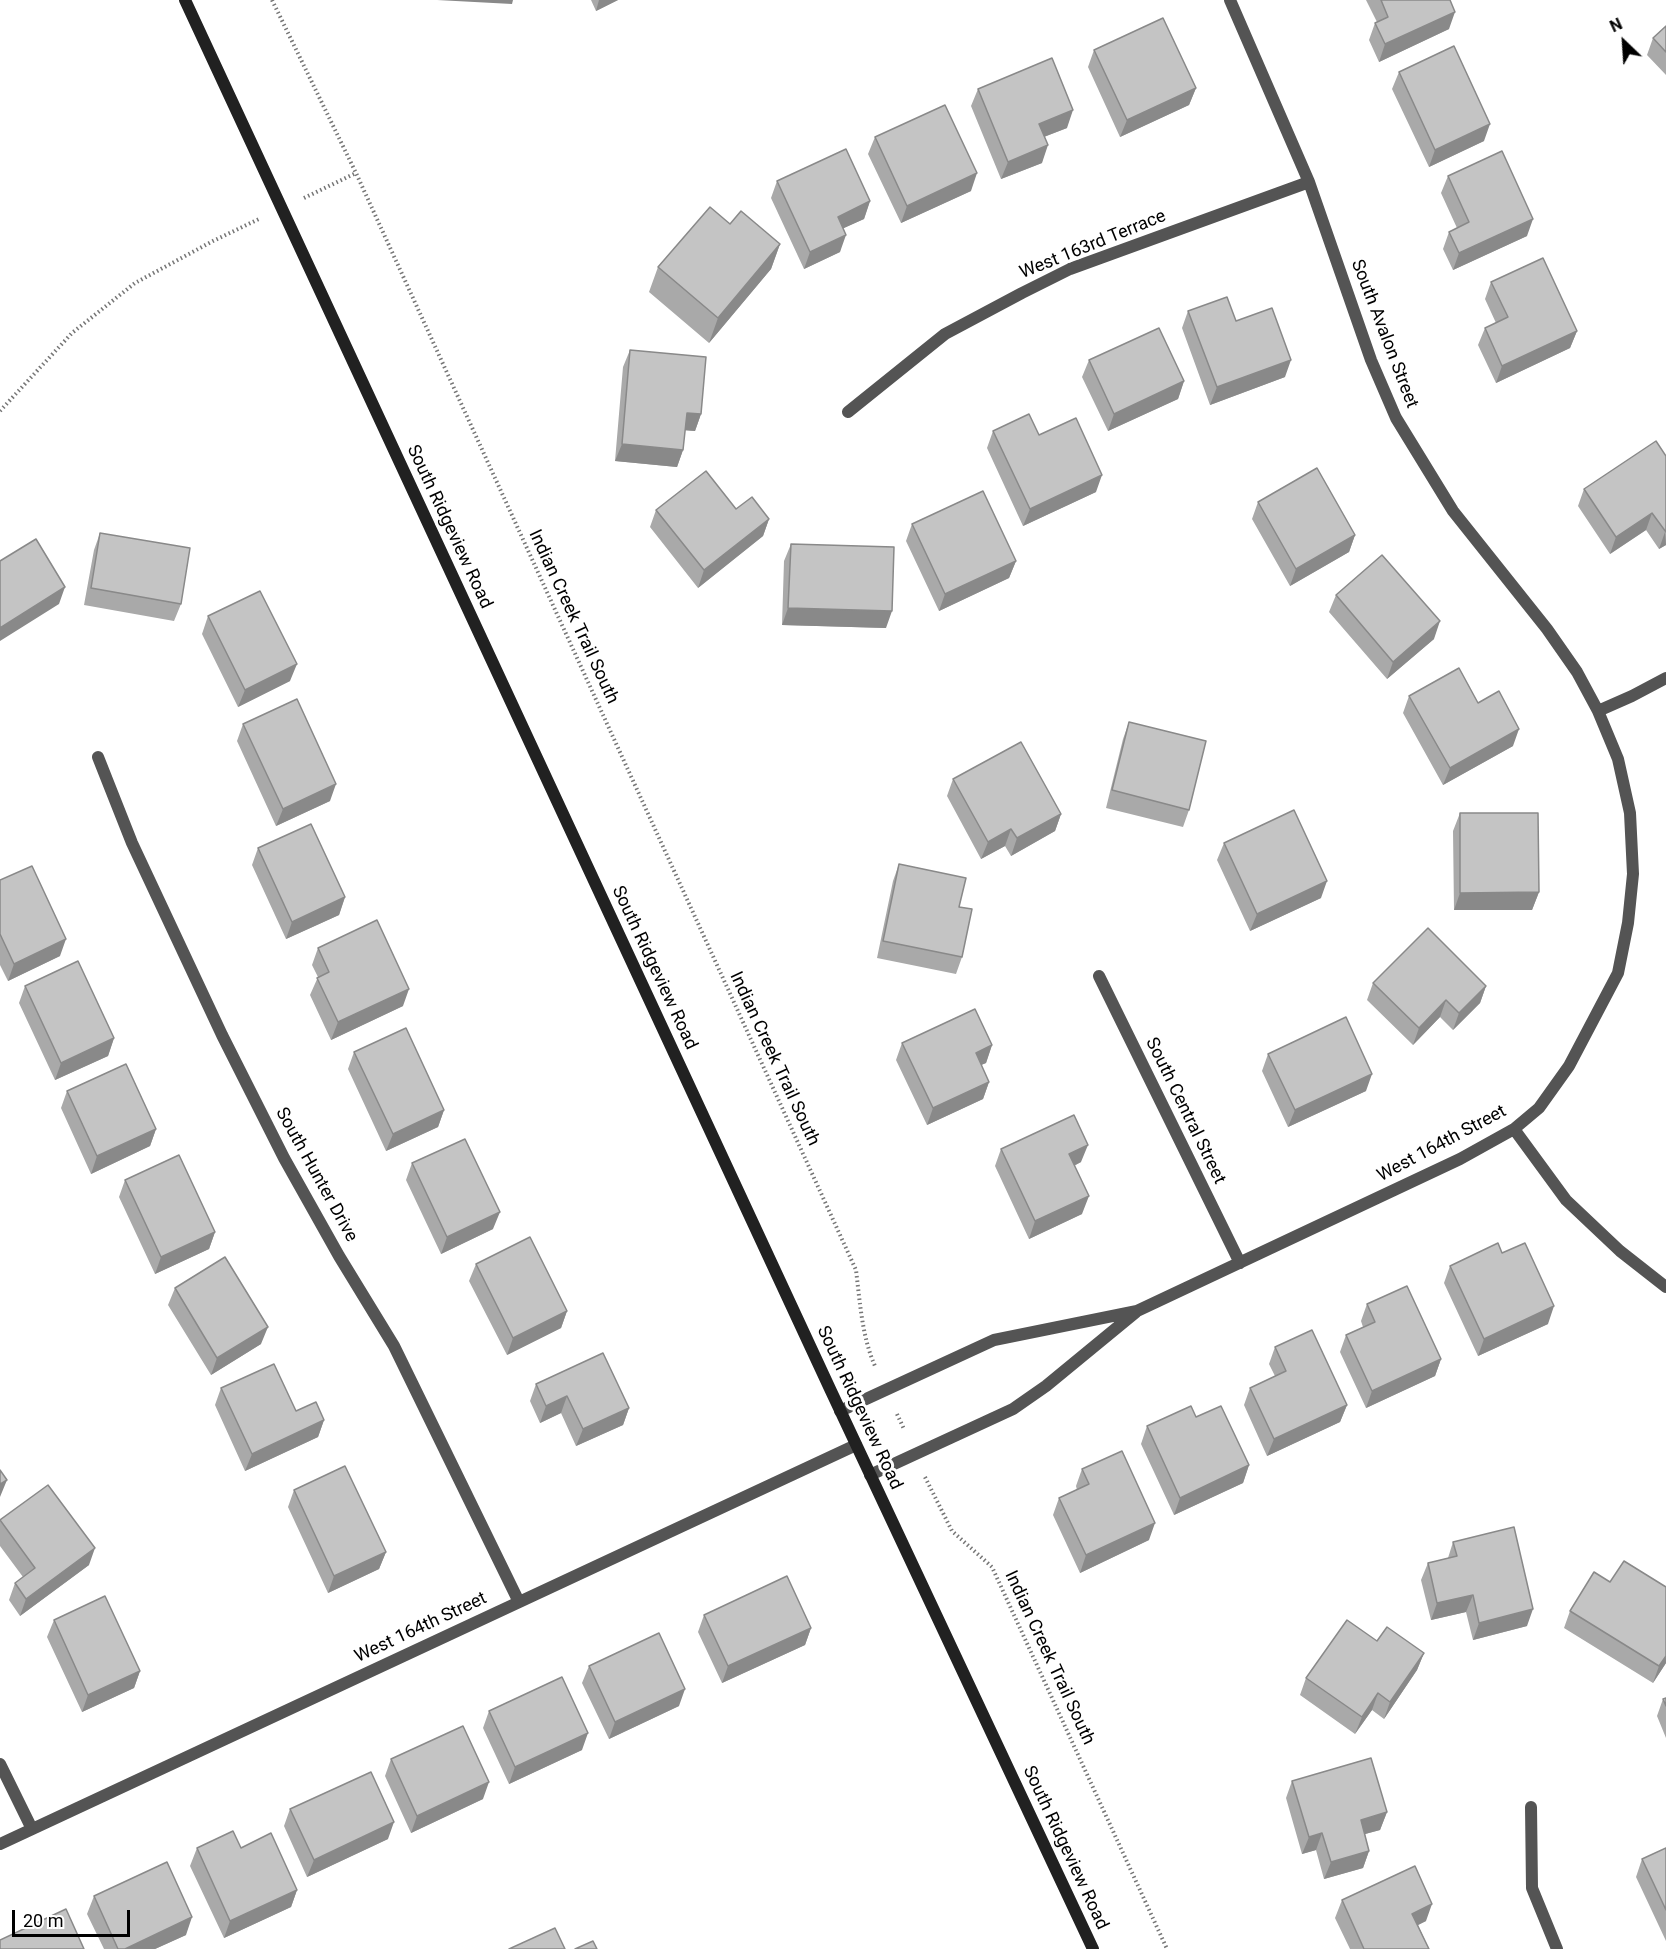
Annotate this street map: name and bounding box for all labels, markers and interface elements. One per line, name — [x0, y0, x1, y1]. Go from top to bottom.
north arrow — [1594, 12, 1654, 72]
text: N — [1607, 14, 1625, 36]
street label: West 163rd Terrace — [1017, 206, 1169, 284]
street label: South Avalon Street — [1346, 257, 1422, 411]
street label: South Ridgeview Road — [402, 442, 496, 612]
street label: Indian Creek Trail South — [523, 527, 623, 707]
street label: South Ridgeview Road — [607, 883, 701, 1053]
street label: Indian Creek Trail South — [724, 969, 824, 1149]
street label: South Central Street — [1140, 1034, 1230, 1188]
street label: West 164th Street — [1374, 1101, 1510, 1187]
street label: South Hunter Drive — [270, 1104, 362, 1246]
street label: South Ridgeview Road — [812, 1323, 906, 1493]
street label: Indian Creek Trail South — [999, 1568, 1099, 1748]
street label: West 164th Street — [352, 1588, 490, 1668]
street label: South Ridgeview Road — [1018, 1763, 1112, 1933]
scale bar — [15, 1898, 134, 1936]
text: 20 m — [23, 1910, 63, 1931]

